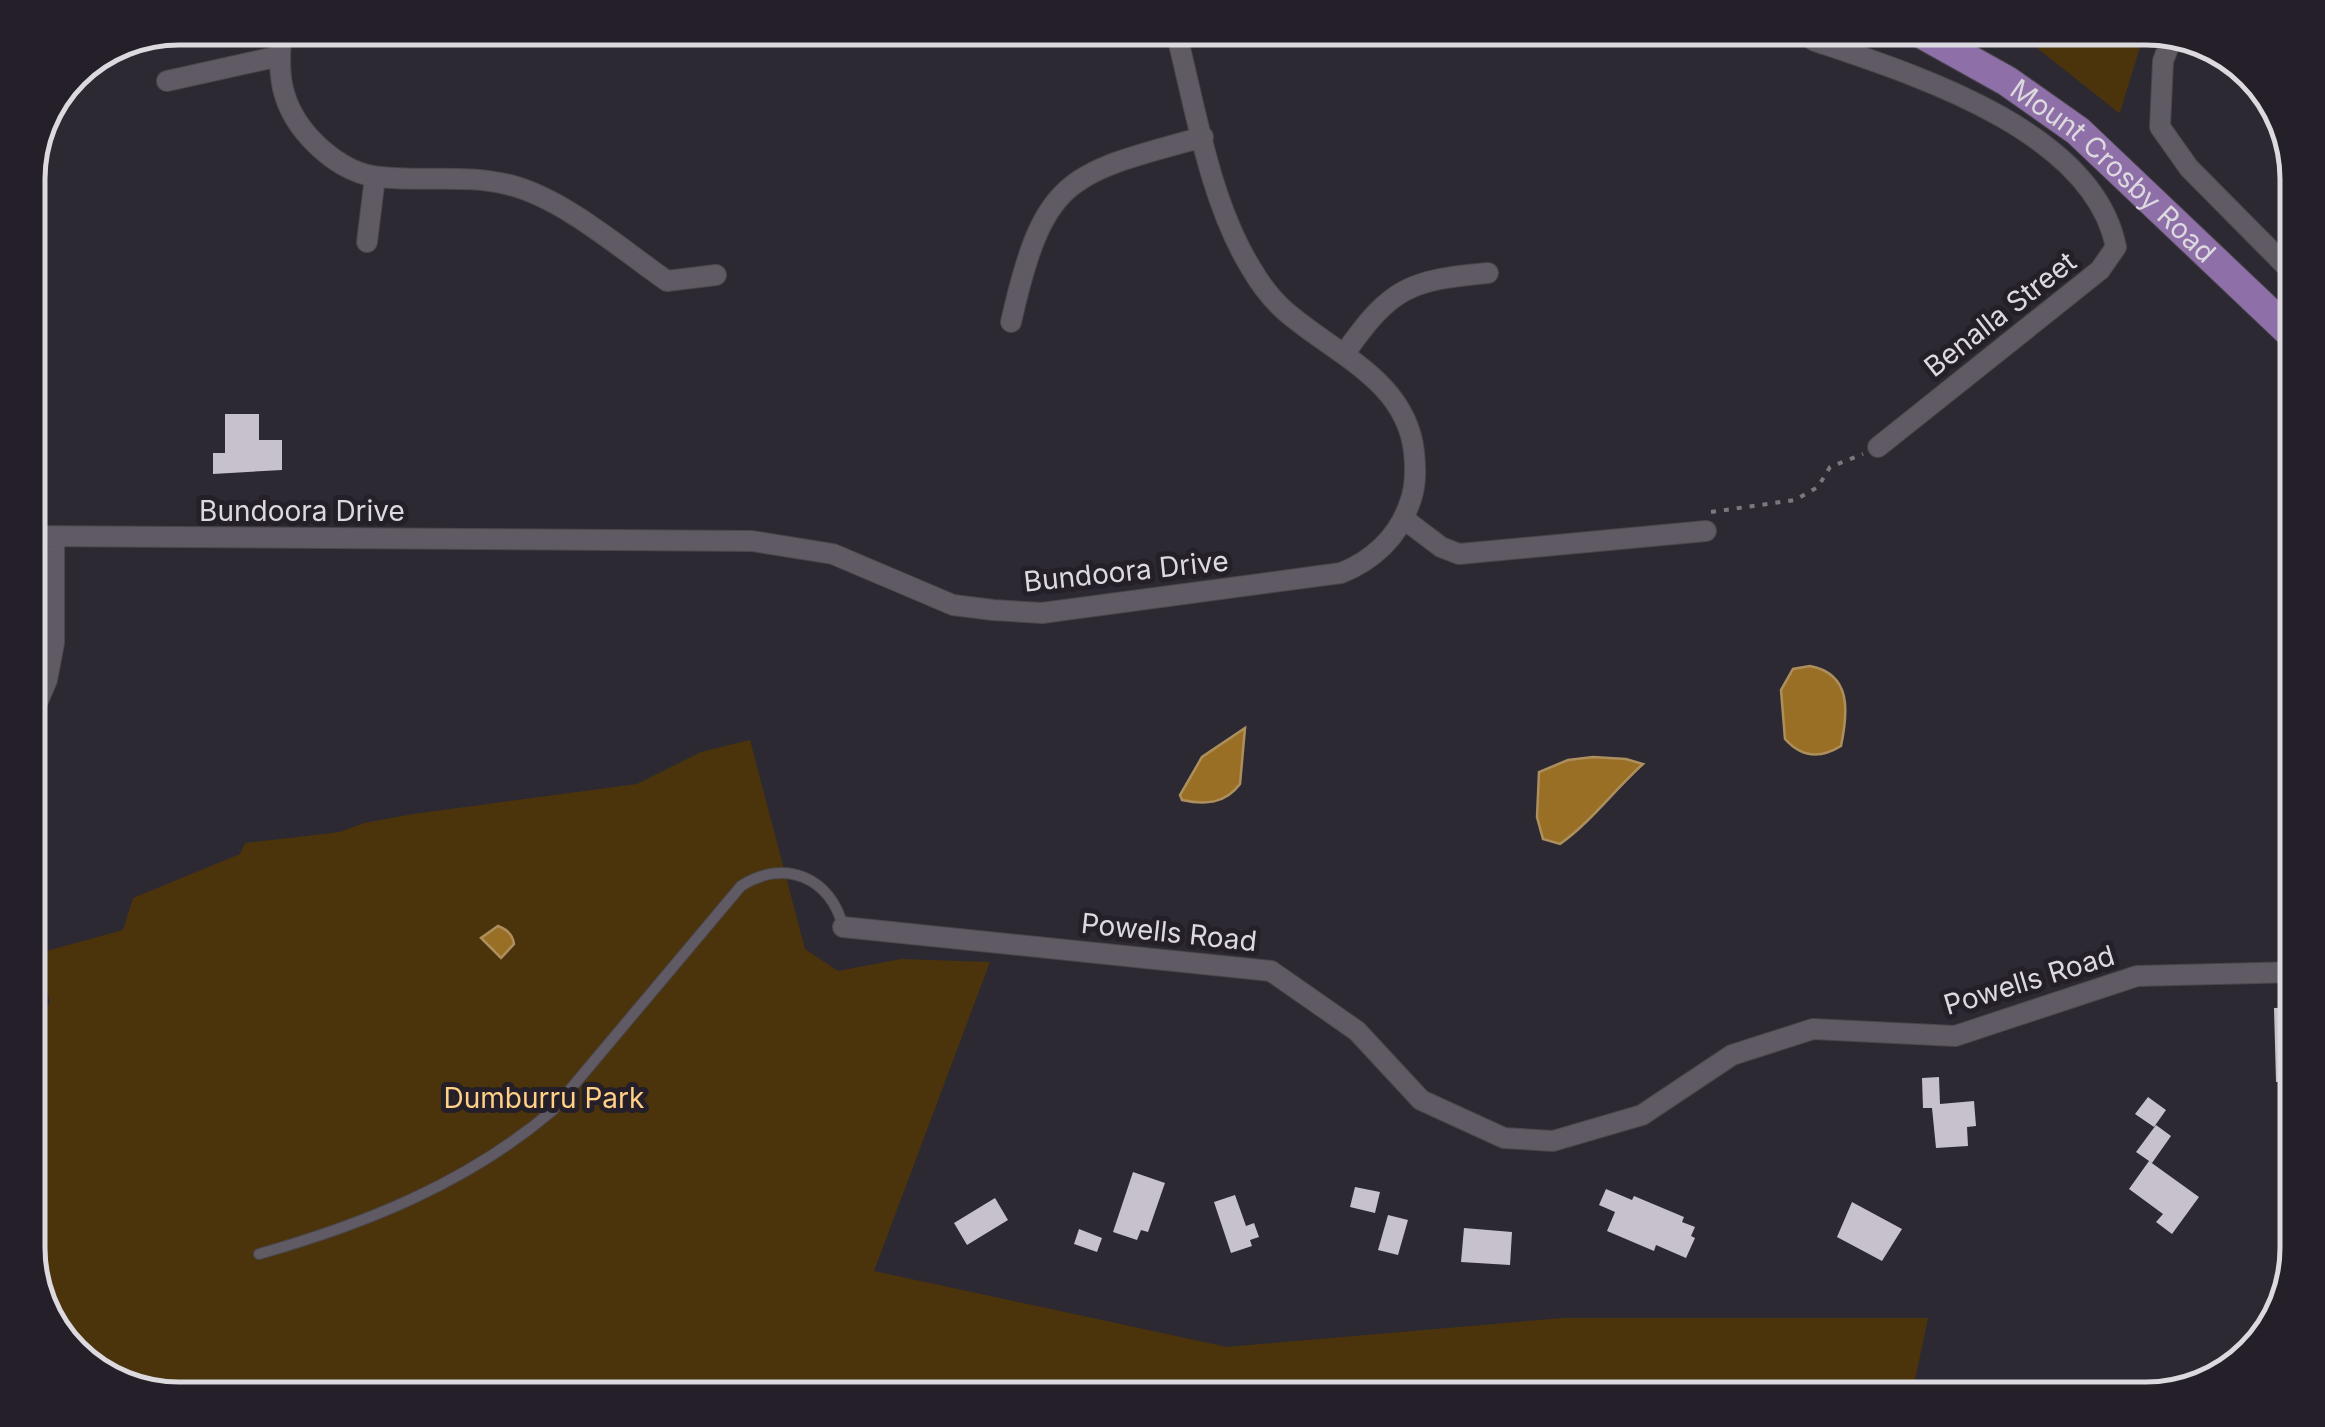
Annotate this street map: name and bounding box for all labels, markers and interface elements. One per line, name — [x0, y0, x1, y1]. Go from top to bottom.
street label: Mount Crosby Road — [2004, 72, 2223, 270]
street label: Benalla Street — [1917, 244, 2083, 384]
street label: Bundoora Drive — [199, 494, 405, 528]
street label: Bundoora Drive — [1022, 543, 1230, 599]
street label: Powells Road — [1079, 906, 1259, 958]
street label: Powells Road — [1940, 938, 2118, 1022]
park label: Dumburru Park — [444, 1081, 644, 1115]

